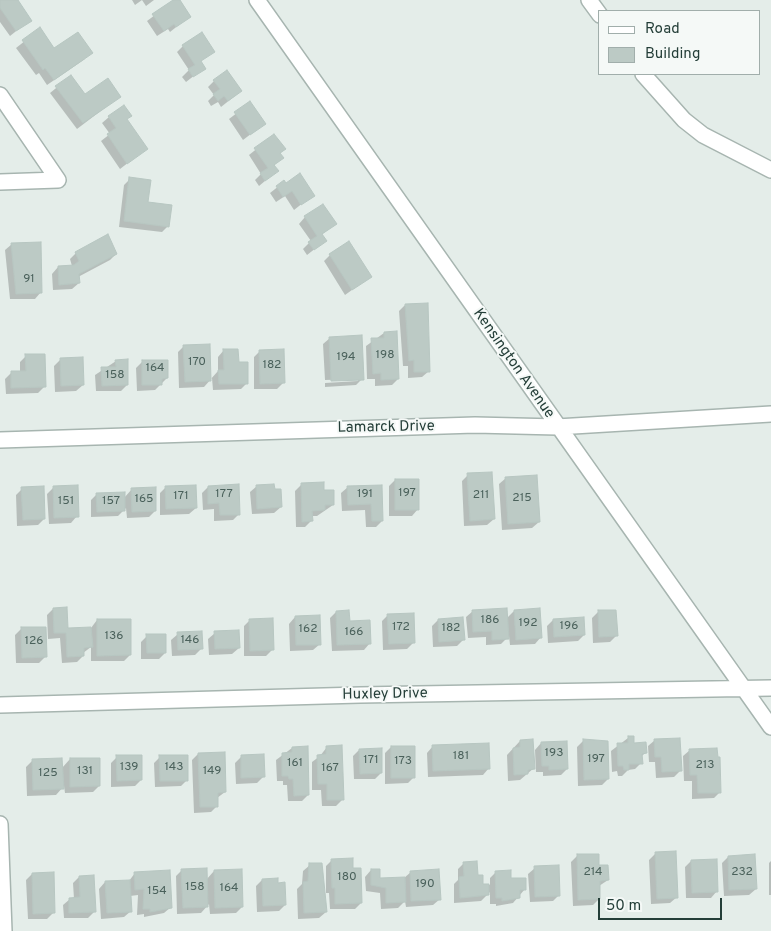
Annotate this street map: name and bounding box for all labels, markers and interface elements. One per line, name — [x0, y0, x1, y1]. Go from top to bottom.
legend — [598, 10, 761, 75]
text: Road — [645, 20, 680, 39]
text: Building — [645, 45, 700, 64]
house number: 91 — [23, 273, 35, 287]
street label: Kensington Avenue — [468, 306, 558, 422]
house number: 198 — [376, 349, 394, 363]
house number: 194 — [336, 351, 356, 365]
house number: 170 — [188, 356, 206, 370]
house number: 182 — [263, 359, 281, 373]
house number: 164 — [145, 362, 165, 376]
house number: 158 — [105, 369, 125, 383]
street label: Lamarck Drive — [337, 418, 435, 438]
house number: 197 — [398, 487, 416, 501]
house number: 177 — [215, 488, 233, 502]
house number: 191 — [357, 488, 373, 502]
house number: 211 — [473, 489, 489, 503]
house number: 171 — [173, 490, 189, 504]
house number: 215 — [512, 492, 532, 506]
house number: 165 — [134, 493, 154, 507]
house number: 151 — [58, 495, 74, 509]
house number: 157 — [102, 495, 120, 509]
house number: 186 — [481, 614, 499, 628]
house number: 192 — [519, 617, 537, 631]
house number: 196 — [560, 620, 578, 634]
house number: 172 — [392, 621, 410, 635]
house number: 182 — [442, 622, 460, 636]
house number: 162 — [299, 623, 317, 637]
house number: 166 — [345, 626, 363, 640]
house number: 136 — [105, 630, 123, 644]
house number: 146 — [181, 634, 199, 648]
house number: 126 — [25, 635, 43, 649]
street label: Huxley Drive — [342, 685, 428, 705]
house number: 193 — [545, 747, 563, 761]
house number: 181 — [453, 750, 469, 764]
house number: 197 — [587, 753, 605, 767]
house number: 171 — [363, 754, 379, 768]
house number: 173 — [394, 755, 412, 769]
house number: 161 — [287, 757, 303, 771]
house number: 213 — [695, 759, 715, 773]
house number: 139 — [120, 761, 138, 775]
house number: 143 — [165, 761, 183, 775]
house number: 167 — [321, 762, 339, 776]
house number: 131 — [77, 765, 93, 779]
house number: 149 — [203, 765, 221, 779]
house number: 125 — [38, 767, 58, 781]
house number: 214 — [583, 866, 603, 880]
house number: 232 — [731, 866, 753, 880]
house number: 180 — [337, 871, 357, 885]
house number: 190 — [415, 878, 435, 892]
house number: 158 — [185, 881, 205, 895]
house number: 164 — [219, 882, 239, 896]
house number: 154 — [147, 885, 167, 899]
scale bar — [601, 888, 725, 920]
text: 50 m — [606, 897, 641, 916]

